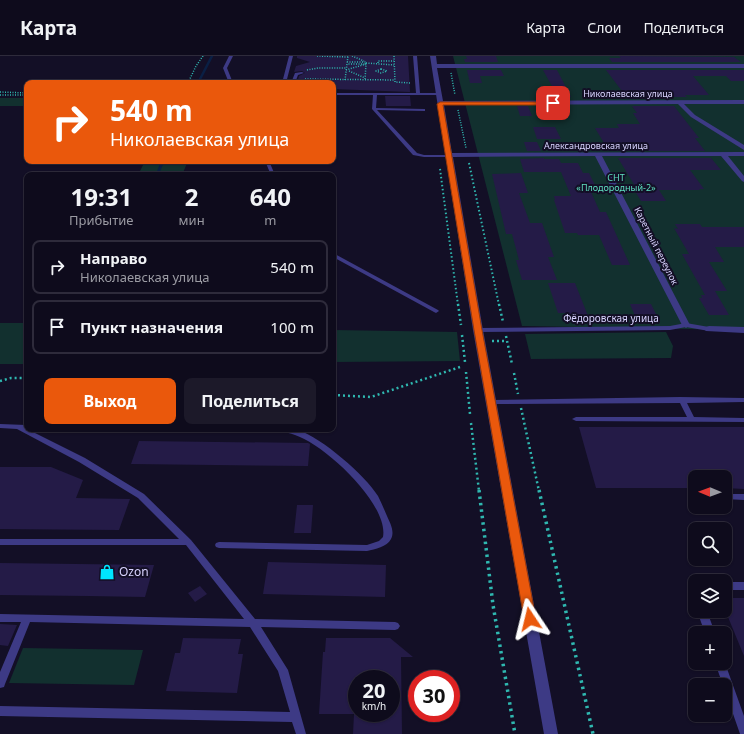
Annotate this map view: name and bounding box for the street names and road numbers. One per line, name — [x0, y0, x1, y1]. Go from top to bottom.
street label: Николаевская улица — [583, 87, 673, 100]
street label: Александровская улица — [544, 139, 648, 152]
street label: Каретный переулок — [631, 205, 682, 287]
street label: Фёдоровская улица — [563, 311, 659, 325]

